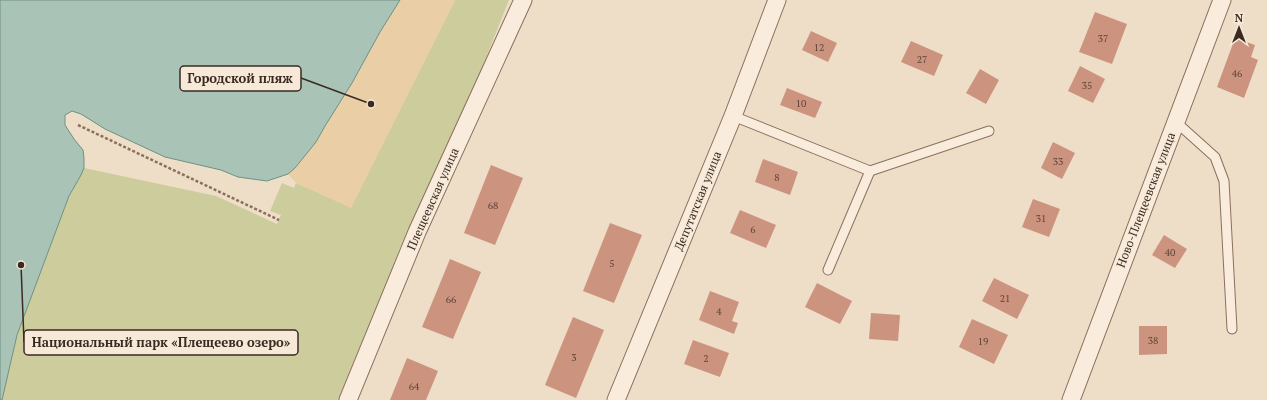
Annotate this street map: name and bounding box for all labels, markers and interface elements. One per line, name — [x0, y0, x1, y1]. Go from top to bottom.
north arrow — [1219, 8, 1259, 48]
text: N — [1235, 11, 1244, 25]
house number: 37 — [1098, 32, 1108, 45]
house number: 12 — [814, 41, 824, 54]
house number: 27 — [917, 53, 927, 66]
callout: Городской пляж — [180, 66, 301, 91]
house number: 46 — [1232, 67, 1243, 80]
text: Городской пляж — [187, 69, 293, 87]
house number: 35 — [1082, 79, 1092, 92]
house number: 10 — [796, 97, 806, 110]
street label: Ново-Плещеевская улица — [1113, 130, 1178, 270]
street label: Плещеевская улица — [403, 145, 462, 252]
street label: Депутатская улица — [671, 149, 724, 253]
house number: 33 — [1053, 155, 1063, 168]
house number: 8 — [774, 171, 780, 184]
house number: 68 — [488, 199, 498, 212]
house number: 31 — [1036, 212, 1046, 225]
house number: 6 — [750, 223, 756, 236]
house number: 40 — [1165, 246, 1175, 259]
house number: 5 — [609, 257, 615, 270]
house number: 21 — [1000, 292, 1010, 305]
house number: 66 — [446, 293, 457, 306]
house number: 4 — [716, 305, 722, 318]
callout: Национальный парк «Плещеево озеро» — [24, 330, 298, 355]
text: Национальный парк «Плещеево озеро» — [32, 333, 291, 351]
house number: 38 — [1148, 334, 1158, 347]
house number: 19 — [978, 335, 988, 348]
house number: 3 — [571, 351, 577, 364]
house number: 2 — [703, 352, 709, 365]
house number: 64 — [409, 380, 420, 393]

